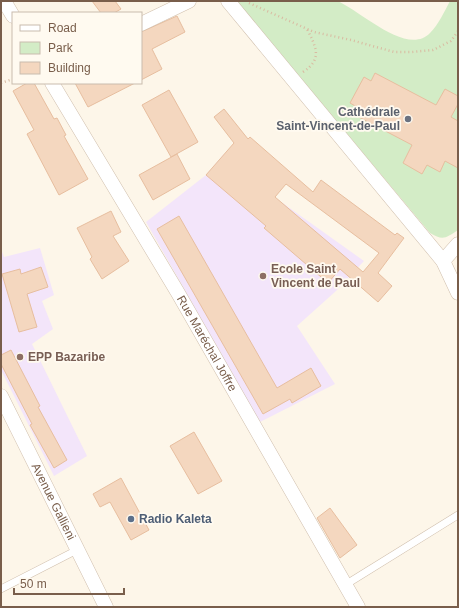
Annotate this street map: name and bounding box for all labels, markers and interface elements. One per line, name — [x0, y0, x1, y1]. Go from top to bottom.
legend — [12, 12, 142, 84]
text: Road — [48, 21, 77, 35]
text: Park — [48, 41, 74, 55]
text: Building — [48, 61, 91, 75]
place label: Cathédrale Saint-Vincent-de-Paul — [276, 105, 400, 133]
marker: Cathédrale Saint-Vincent-de-Paul — [403, 114, 413, 124]
place label: Ecole Saint Vincent de Paul — [271, 262, 360, 290]
marker: Ecole Saint Vincent de Paul — [258, 271, 268, 281]
street label: Rue Maréchal Joffre — [174, 293, 240, 394]
place label: EPP Bazaribe — [28, 350, 105, 364]
marker: EPP Bazaribe — [15, 352, 25, 362]
street label: Avenue Gallieni — [29, 461, 79, 542]
place label: Radio Kaleta — [139, 512, 212, 526]
marker: Radio Kaleta — [126, 514, 136, 524]
scale bar — [14, 570, 124, 596]
text: 50 m — [20, 577, 47, 591]

